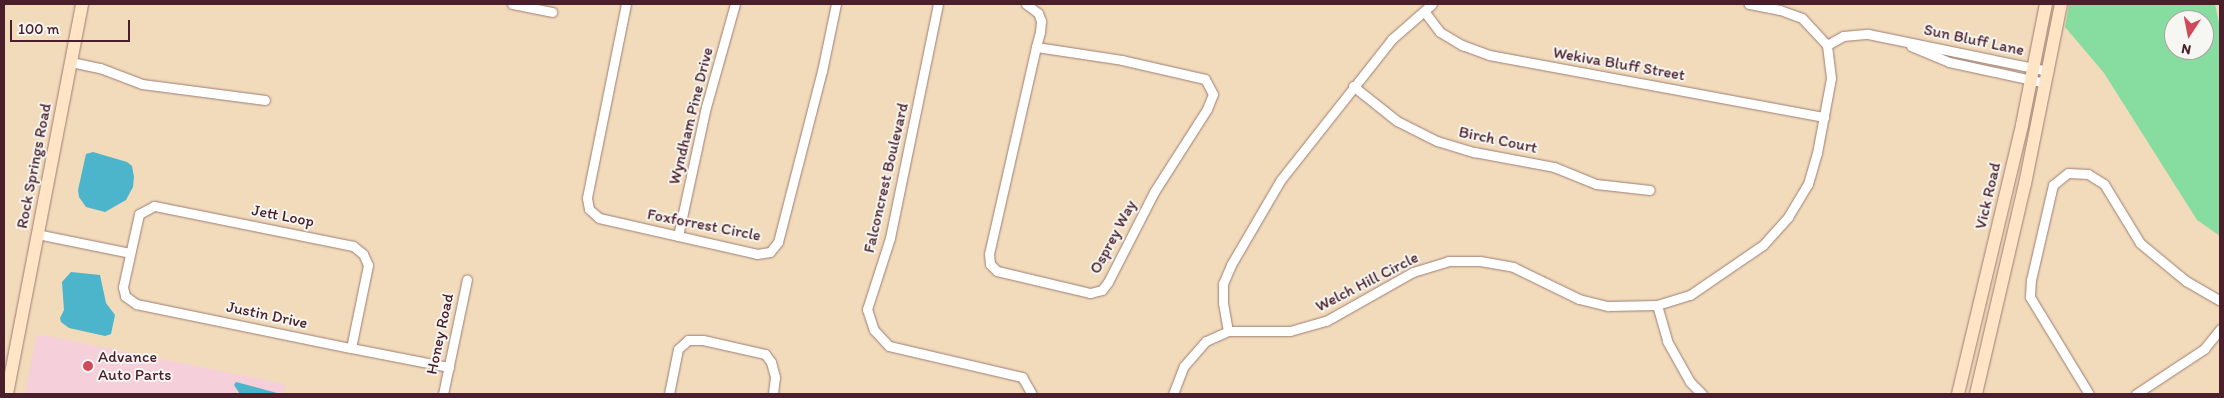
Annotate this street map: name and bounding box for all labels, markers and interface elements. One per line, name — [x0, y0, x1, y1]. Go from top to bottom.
scale bar — [12, 10, 132, 42]
north arrow — [2164, 10, 2214, 60]
text: 100 m — [18, 20, 59, 38]
street label: Sun Bluff Lane — [1922, 20, 2026, 60]
text: N — [2180, 40, 2193, 58]
street label: Wekiva Bluff Street — [1552, 43, 1686, 85]
street label: Wyndham Pine Drive — [665, 45, 717, 187]
street label: Falconcrest Boulevard — [859, 101, 913, 255]
street label: Rock Springs Road — [12, 102, 56, 230]
street label: Birch Court — [1457, 122, 1539, 158]
street label: Vick Road — [1971, 161, 2005, 231]
street label: Osprey Way — [1086, 197, 1140, 277]
street label: Jett Loop — [250, 201, 316, 231]
street label: Foxforrest Circle — [646, 205, 762, 245]
street label: Welch Hill Circle — [1312, 248, 1422, 316]
street label: Honey Road — [422, 292, 458, 376]
street label: Justin Drive — [225, 297, 309, 333]
place label: Advance Auto Parts — [98, 347, 171, 385]
marker: Advance Auto Parts — [82, 360, 94, 372]

